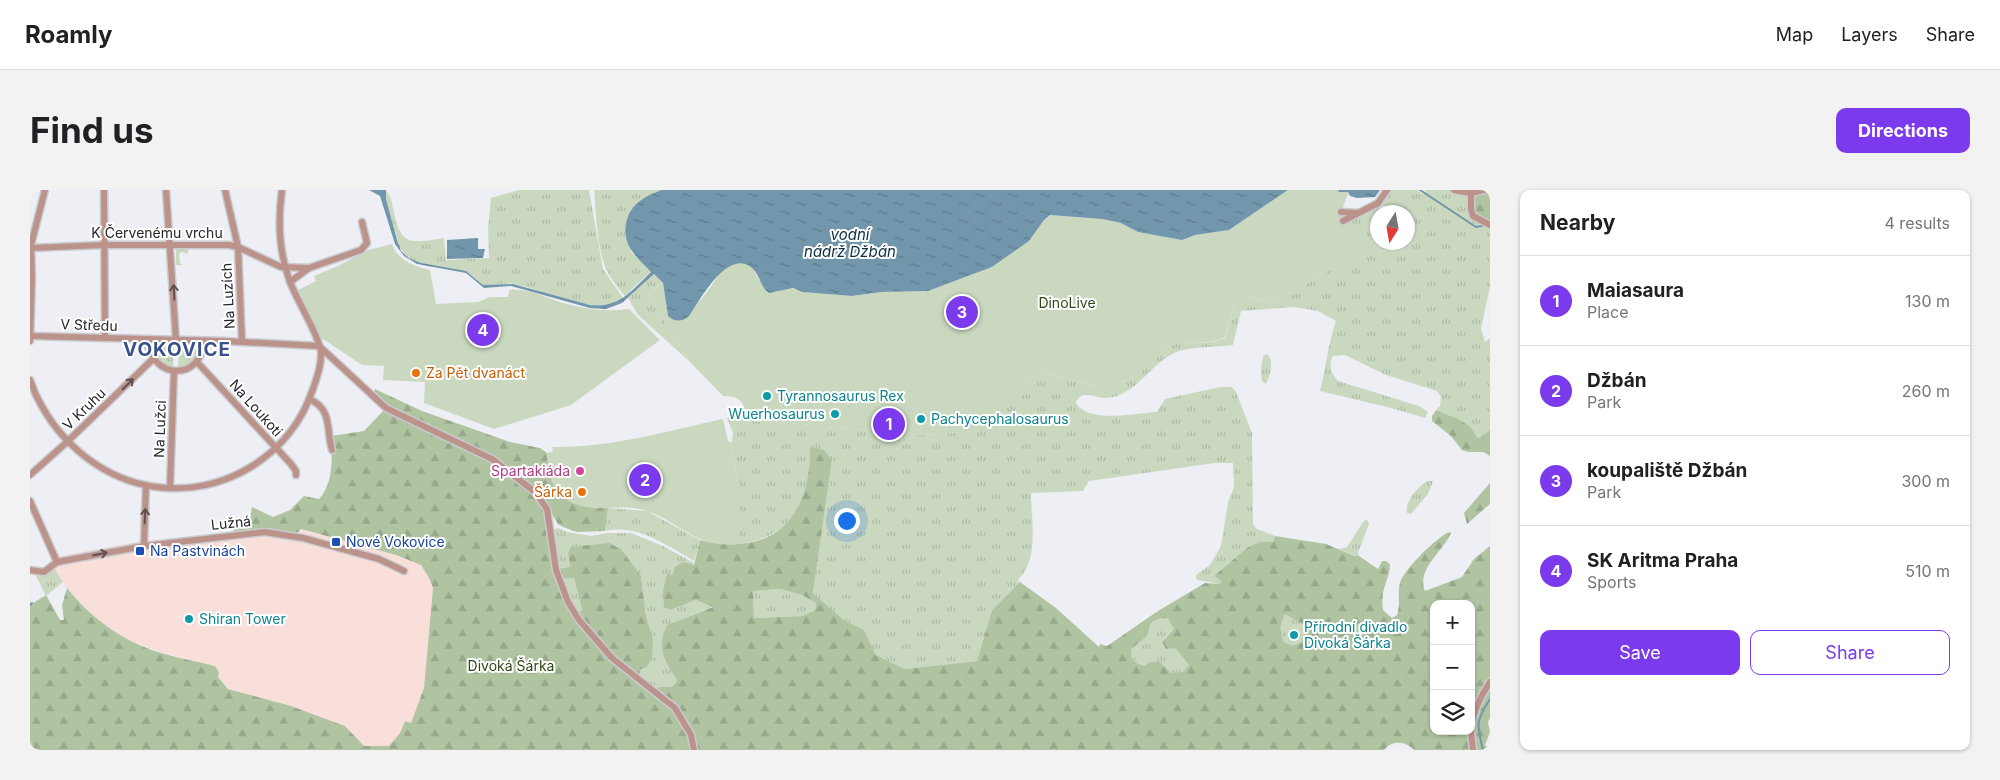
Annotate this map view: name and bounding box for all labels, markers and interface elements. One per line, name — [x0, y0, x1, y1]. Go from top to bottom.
text: Roamly — [25, 20, 112, 49]
text: Map — [1776, 24, 1813, 45]
text: Layers — [1841, 24, 1898, 45]
text: Share — [1926, 24, 1975, 45]
button: Directions — [1836, 108, 1970, 153]
text: Find us — [30, 109, 154, 151]
north arrow — [1370, 205, 1415, 250]
text: Nearby — [1540, 210, 1615, 235]
text: 4 results — [1885, 213, 1950, 233]
street label: K Červenému vrchu — [91, 224, 223, 241]
water label: vodní nádrž Džbán — [804, 225, 896, 261]
street label: Na Luzích — [217, 263, 238, 329]
text: Maiasaura — [1587, 279, 1684, 302]
one-way arrow — [169, 285, 178, 301]
text: 1 — [1553, 291, 1559, 311]
text: 130 m — [1905, 291, 1950, 311]
pin: 3 — [946, 293, 978, 331]
park label: DinoLive — [1038, 294, 1096, 311]
text: Place — [1587, 302, 1629, 322]
pin: 4 — [467, 311, 499, 349]
street label: V Středu — [60, 315, 118, 334]
district label: VOKOVICE — [123, 338, 231, 361]
place label: Za Pět dvanáct — [426, 364, 526, 381]
marker: Za Pět dvanáct — [410, 367, 422, 379]
text: Džbán — [1587, 369, 1647, 392]
street label: Na Loukoti — [226, 376, 286, 440]
one-way arrow — [121, 378, 134, 390]
text: 2 — [1551, 381, 1561, 401]
text: 260 m — [1902, 381, 1950, 401]
street label: V Kruhu — [59, 384, 109, 433]
place label: Tyrannosaurus Rex — [777, 387, 904, 404]
marker: Tyrannosaurus Rex — [761, 390, 773, 402]
text: Park — [1587, 392, 1621, 412]
street label: Na Lužci — [150, 400, 169, 458]
place label: Wuerhosaurus — [728, 405, 825, 422]
pin: 1 — [873, 405, 905, 443]
marker: Wuerhosaurus — [829, 408, 841, 420]
place label: Pachycephalosaurus — [931, 410, 1069, 427]
marker: Pachycephalosaurus — [915, 413, 927, 425]
text: koupaliště Džbán — [1587, 459, 1747, 482]
pin: 2 — [629, 461, 661, 499]
place label: Spartakiáda — [491, 462, 570, 479]
marker: Spartakiáda — [574, 465, 586, 477]
text: 3 — [1551, 471, 1561, 491]
text: 300 m — [1901, 471, 1950, 491]
text: Park — [1587, 482, 1621, 502]
place label: Šárka — [534, 483, 572, 500]
marker: Šárka — [576, 486, 588, 498]
one-way arrow — [140, 508, 150, 524]
your location — [834, 508, 860, 534]
street label: Lužná — [210, 512, 252, 533]
place label: Nové Vokovice — [346, 533, 445, 550]
marker: Nové Vokovice — [330, 536, 342, 548]
place label: Na Pastvinách — [150, 542, 245, 559]
marker: Na Pastvinách — [134, 545, 146, 557]
one-way arrow — [92, 549, 108, 559]
text: SK Aritma Praha — [1587, 549, 1738, 572]
text: 4 — [1551, 561, 1561, 581]
text: 510 m — [1905, 561, 1950, 581]
text: Sports — [1587, 572, 1636, 592]
map controls — [1430, 600, 1475, 735]
button: + — [1430, 600, 1475, 645]
place label: Shiran Tower — [199, 610, 286, 627]
marker: Shiran Tower — [183, 613, 195, 625]
place label: Přírodní divadlo Divoká Šárka — [1304, 618, 1407, 651]
marker: Přírodní divadlo Divoká Šárka — [1288, 629, 1300, 641]
button: Save — [1540, 630, 1740, 675]
button: Share — [1750, 630, 1950, 675]
button: − — [1430, 645, 1475, 690]
park label: Divoká Šárka — [468, 657, 554, 674]
button: layers — [1430, 690, 1475, 735]

